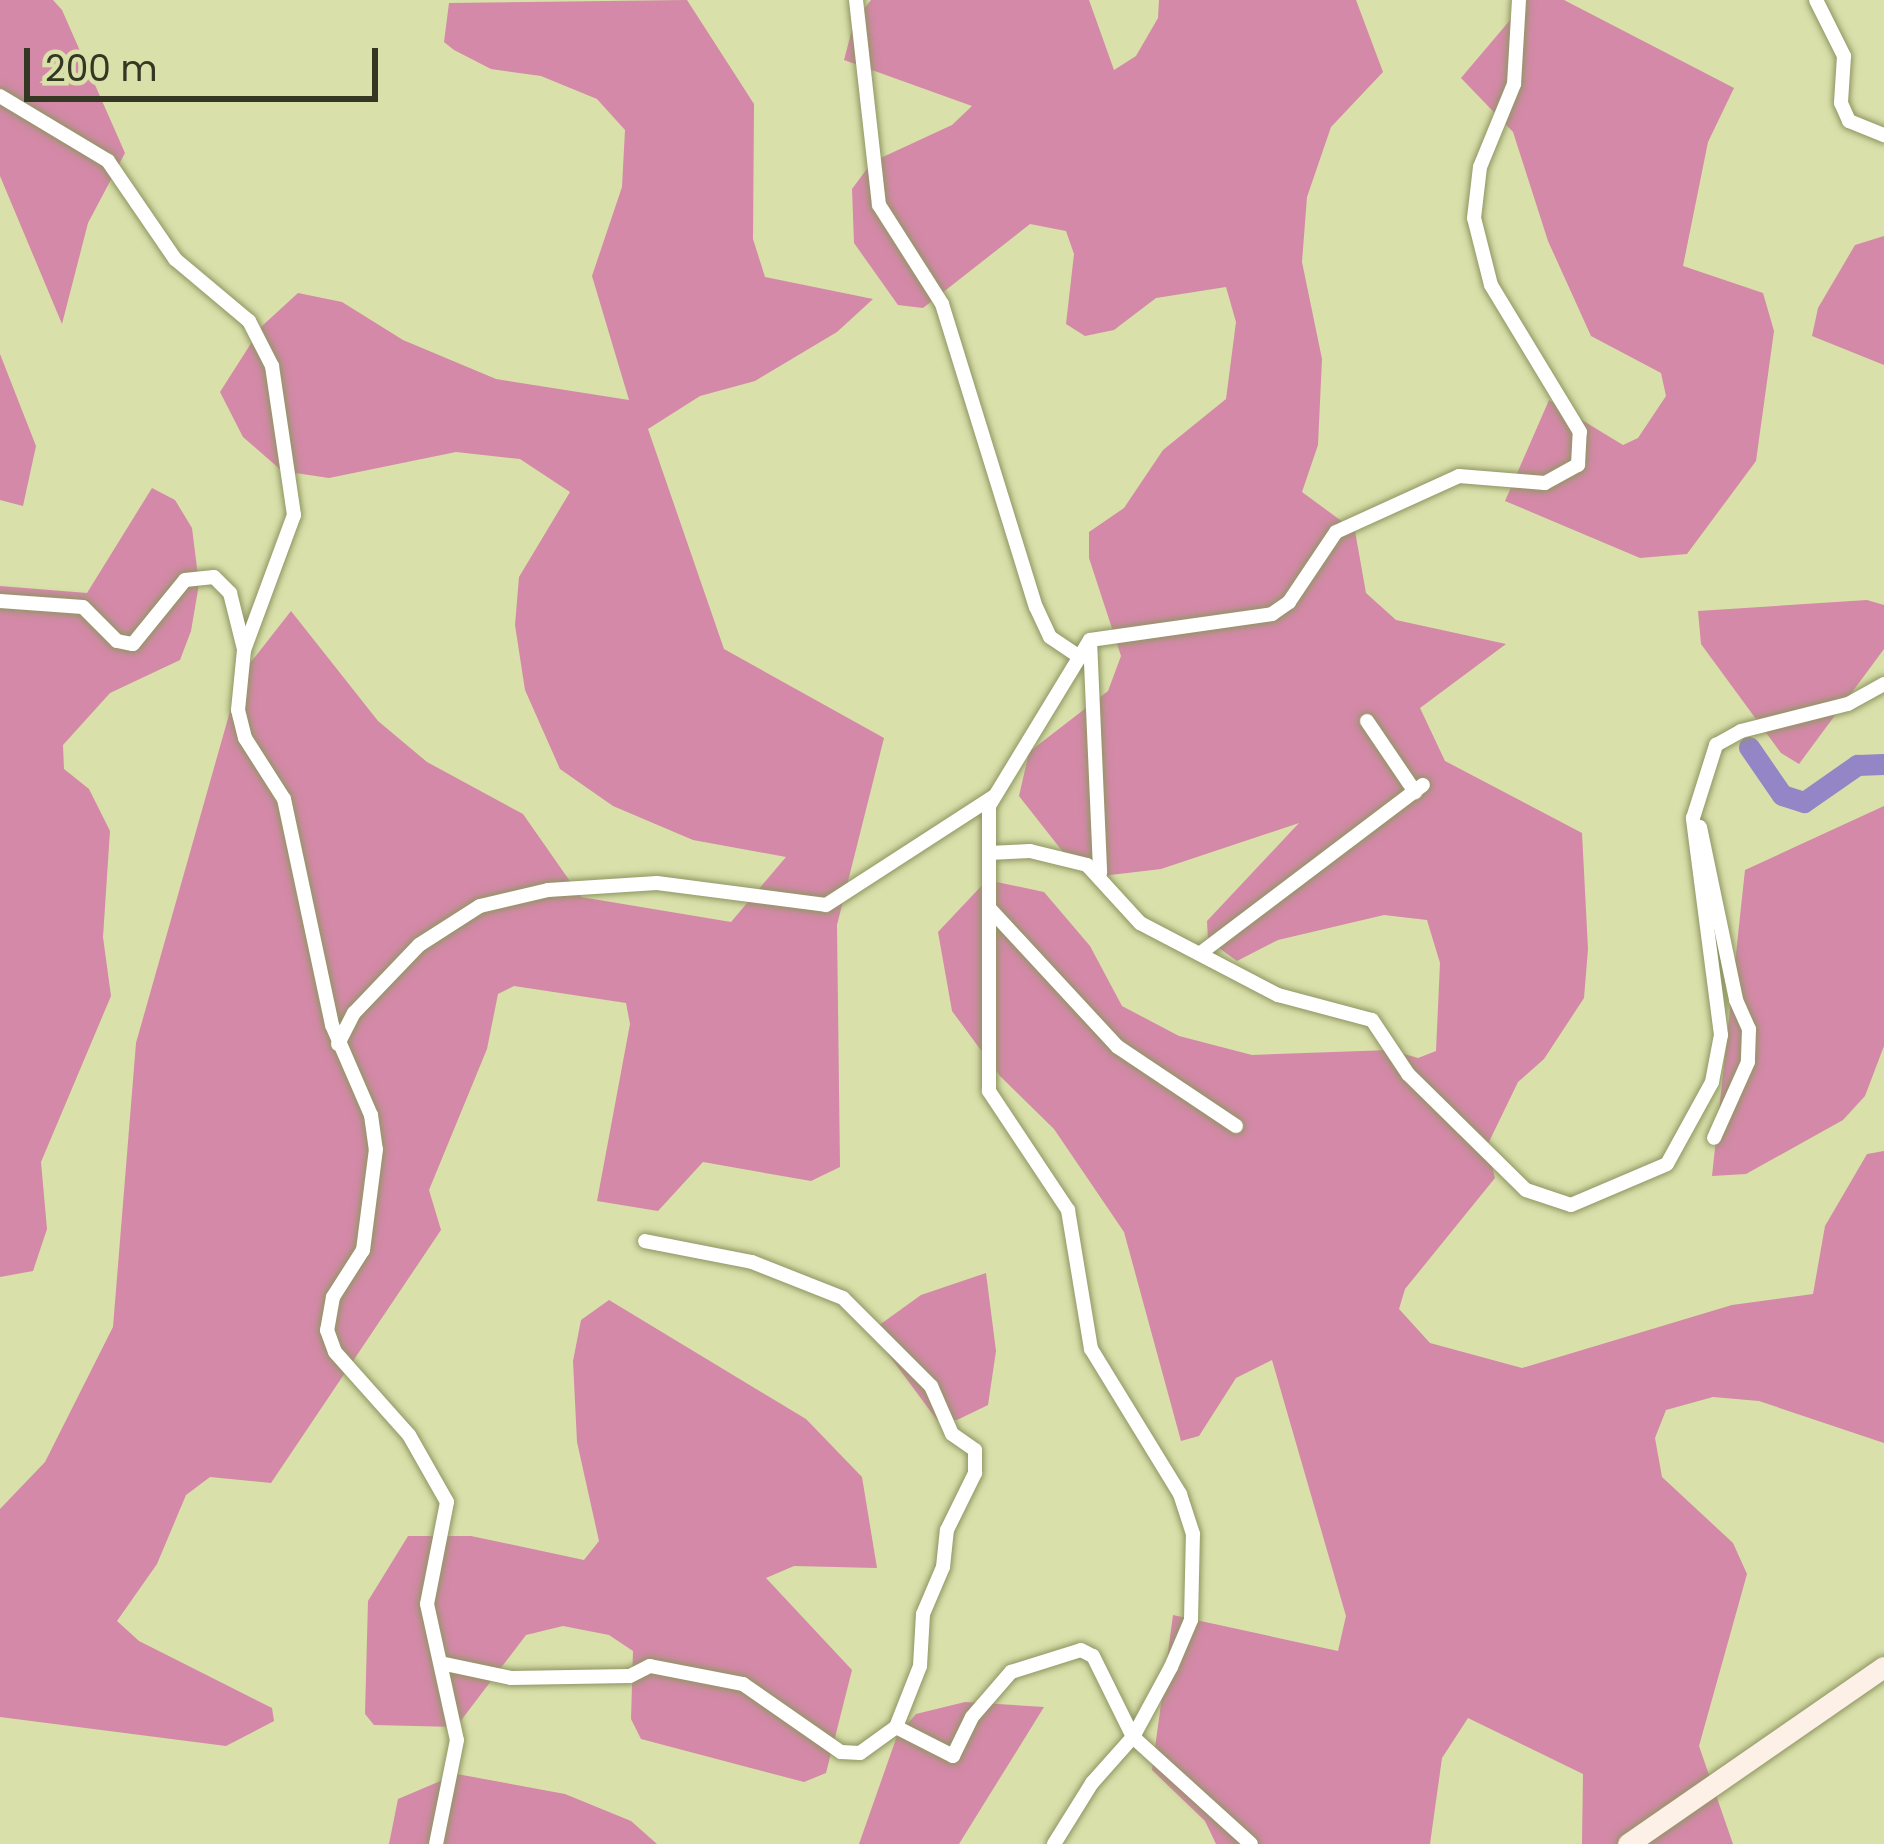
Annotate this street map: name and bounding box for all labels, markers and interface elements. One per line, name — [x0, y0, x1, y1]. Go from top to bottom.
scale bar — [30, 24, 384, 98]
text: 200 m — [45, 43, 158, 94]

